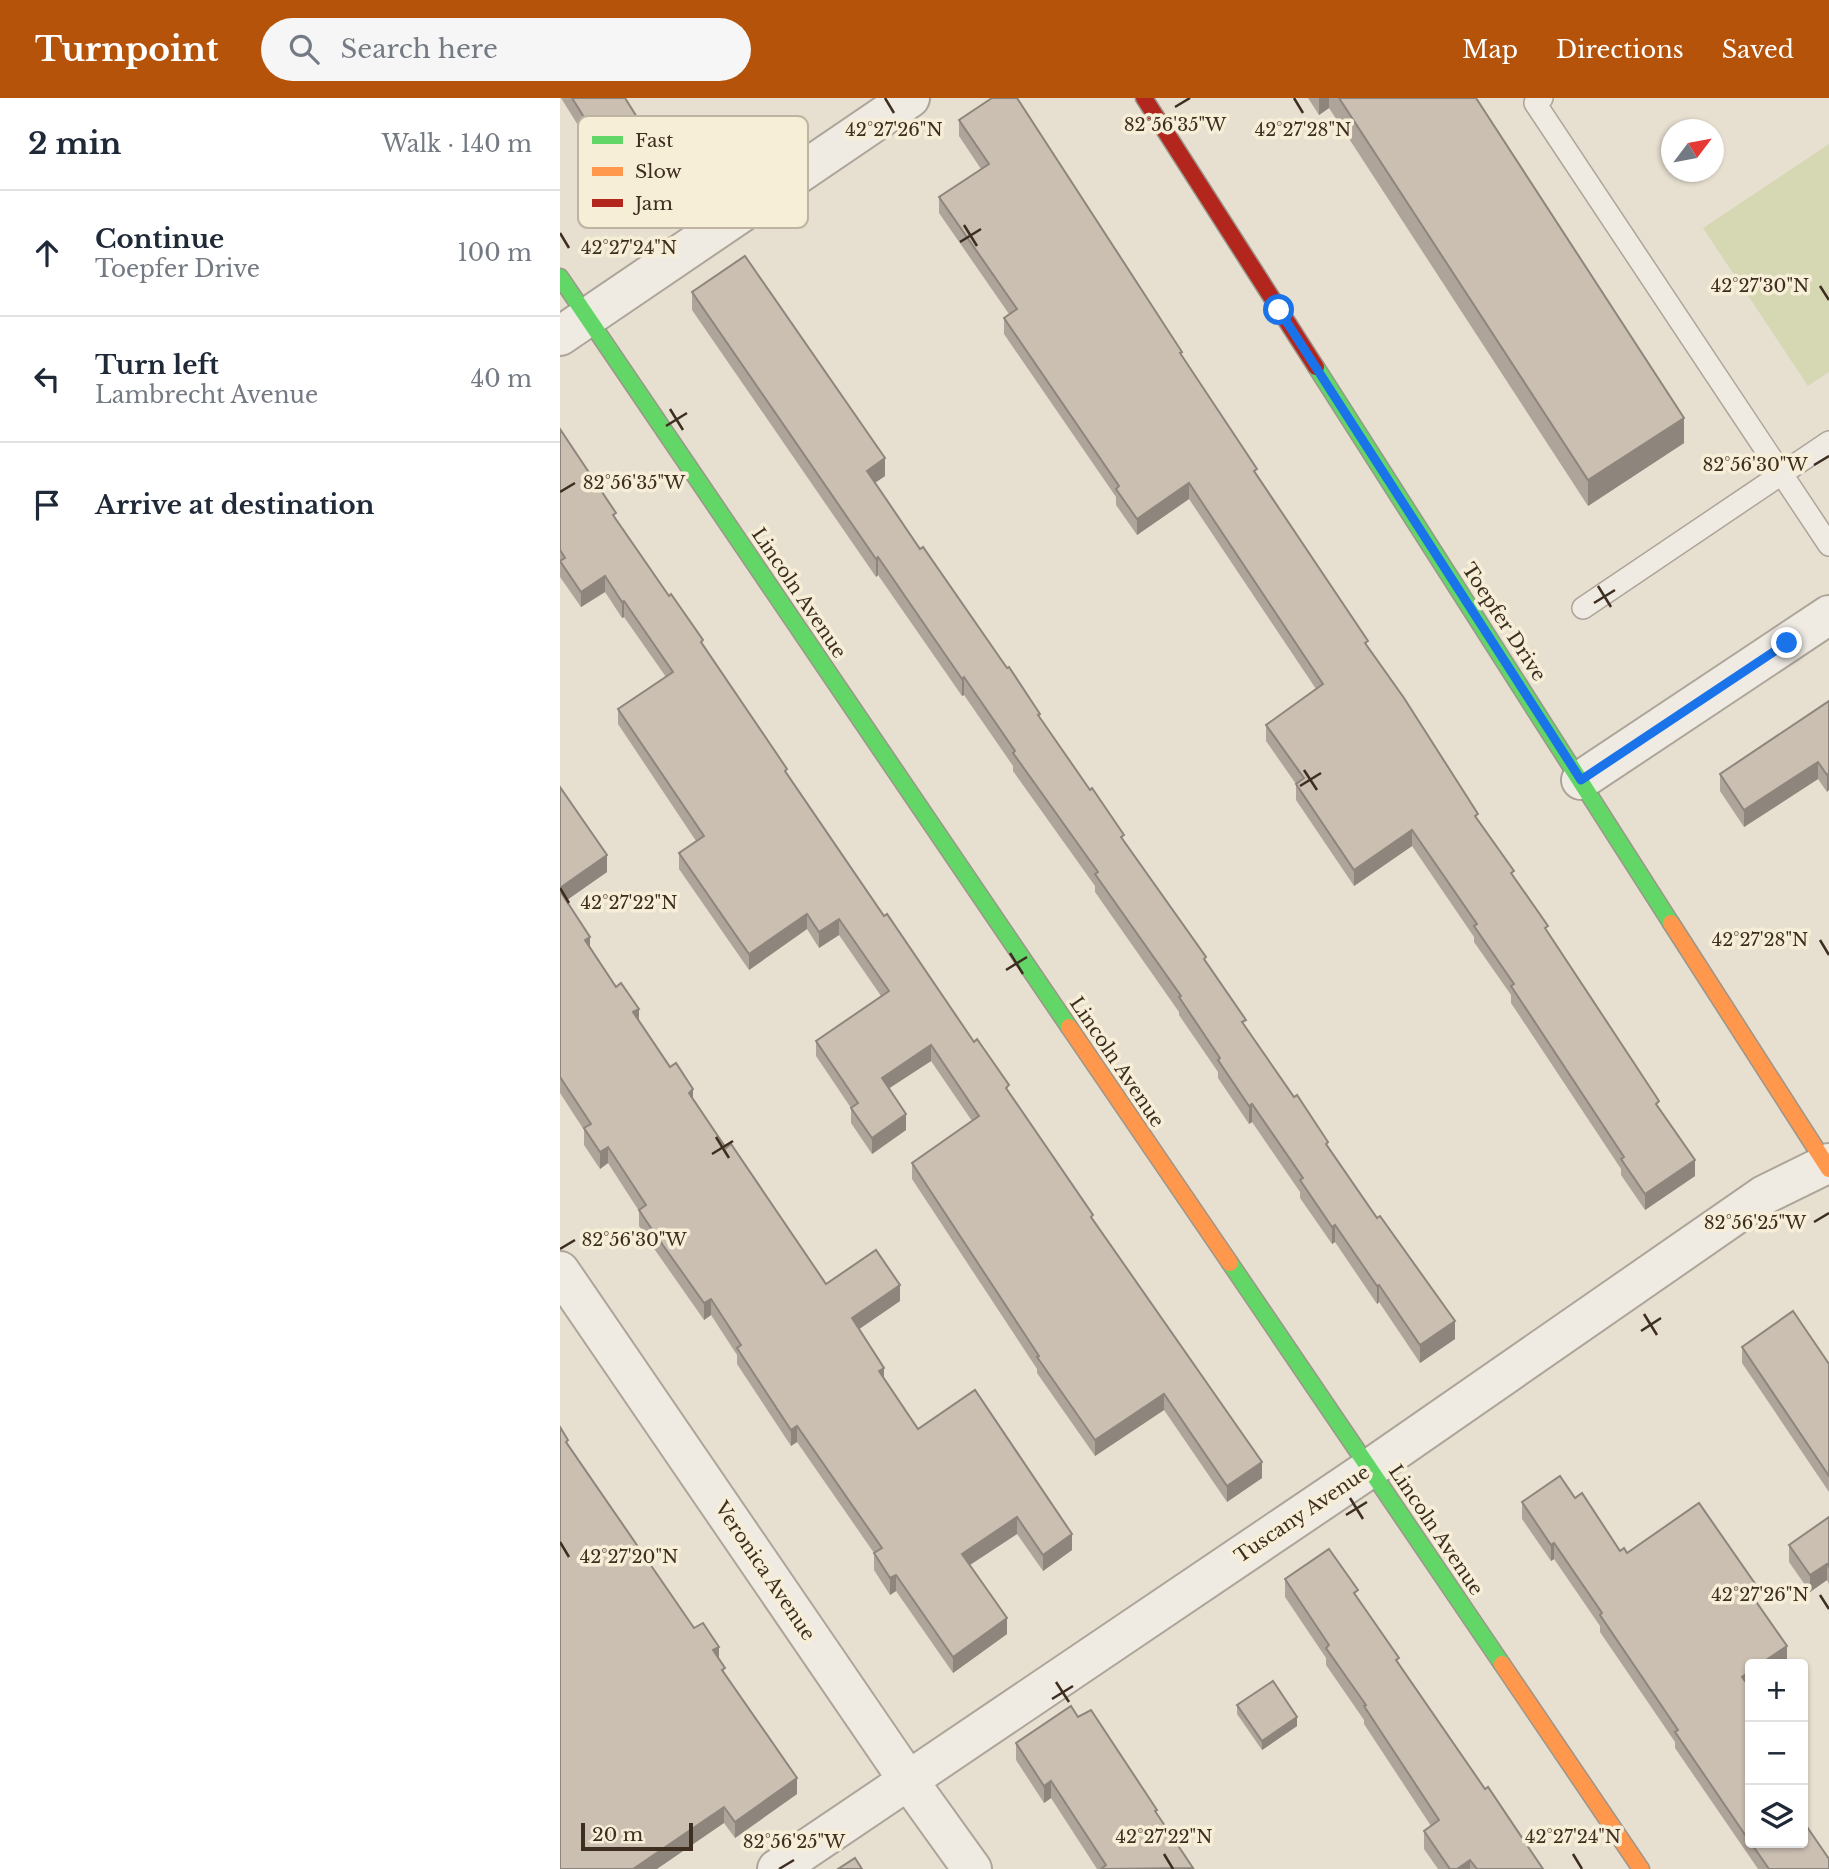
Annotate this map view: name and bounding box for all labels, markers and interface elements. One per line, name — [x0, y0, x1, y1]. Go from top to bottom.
search box — [261, 18, 751, 81]
text: Turnpoint — [35, 29, 219, 70]
icon: search — [285, 30, 323, 68]
text: Search here — [341, 33, 498, 65]
text: Map — [1462, 35, 1518, 64]
text: Directions — [1556, 35, 1684, 64]
text: Saved — [1722, 35, 1794, 64]
text: 82°56'35"W — [1124, 114, 1227, 136]
legend — [578, 116, 808, 228]
text: 42°27'26"N — [845, 119, 943, 141]
text: 42°27'28"N — [1255, 119, 1351, 141]
north arrow — [1661, 119, 1724, 182]
text: 2 min — [28, 125, 121, 162]
text: Fast — [635, 129, 674, 152]
text: Walk · 140 m — [382, 130, 532, 158]
text: Slow — [635, 160, 682, 183]
text: Jam — [632, 192, 673, 215]
text: Continue — [95, 223, 224, 255]
icon: ahead — [28, 234, 66, 272]
text: 42°27'24"N — [581, 237, 677, 259]
text: 100 m — [458, 239, 532, 267]
text: Toepfer Drive — [95, 255, 260, 283]
text: 42°27'30"N — [1711, 275, 1809, 297]
route start — [1263, 294, 1294, 325]
text: Turn left — [95, 349, 219, 381]
icon: left — [28, 360, 66, 398]
text: 40 m — [471, 365, 532, 393]
text: Lambrecht Avenue — [95, 381, 318, 409]
text: 82°56'30"W — [1702, 454, 1808, 476]
text: 82°56'35"W — [583, 472, 686, 494]
icon: arrive — [28, 486, 66, 524]
text: Arrive at destination — [95, 489, 375, 521]
street label: Lincoln Avenue — [747, 523, 851, 663]
street label: Toepfer Drive — [1457, 559, 1551, 685]
route end — [1771, 627, 1802, 658]
text: 42°27'22"N — [581, 892, 677, 914]
text: 42°27'28"N — [1712, 929, 1808, 951]
street label: Lincoln Avenue — [1065, 992, 1169, 1132]
text: 82°56'25"W — [1704, 1212, 1807, 1234]
text: 82°56'30"W — [581, 1229, 687, 1251]
street label: Tuscany Avenue — [1230, 1460, 1374, 1568]
street label: Lincoln Avenue — [1384, 1460, 1488, 1600]
street label: Veronica Avenue — [709, 1496, 820, 1645]
text: 42°27'20"N — [580, 1546, 678, 1568]
text: 42°27'26"N — [1711, 1584, 1809, 1606]
map controls — [1745, 1659, 1808, 1848]
button: + — [1745, 1659, 1808, 1722]
button: − — [1745, 1722, 1808, 1785]
button: layers — [1745, 1785, 1808, 1848]
scale bar — [581, 1820, 693, 1852]
text: 20 m — [592, 1823, 643, 1846]
text: 42°27'22"N — [1116, 1826, 1212, 1848]
text: 42°27'24"N — [1525, 1826, 1621, 1848]
text: 82°56'25"W — [743, 1831, 846, 1853]

